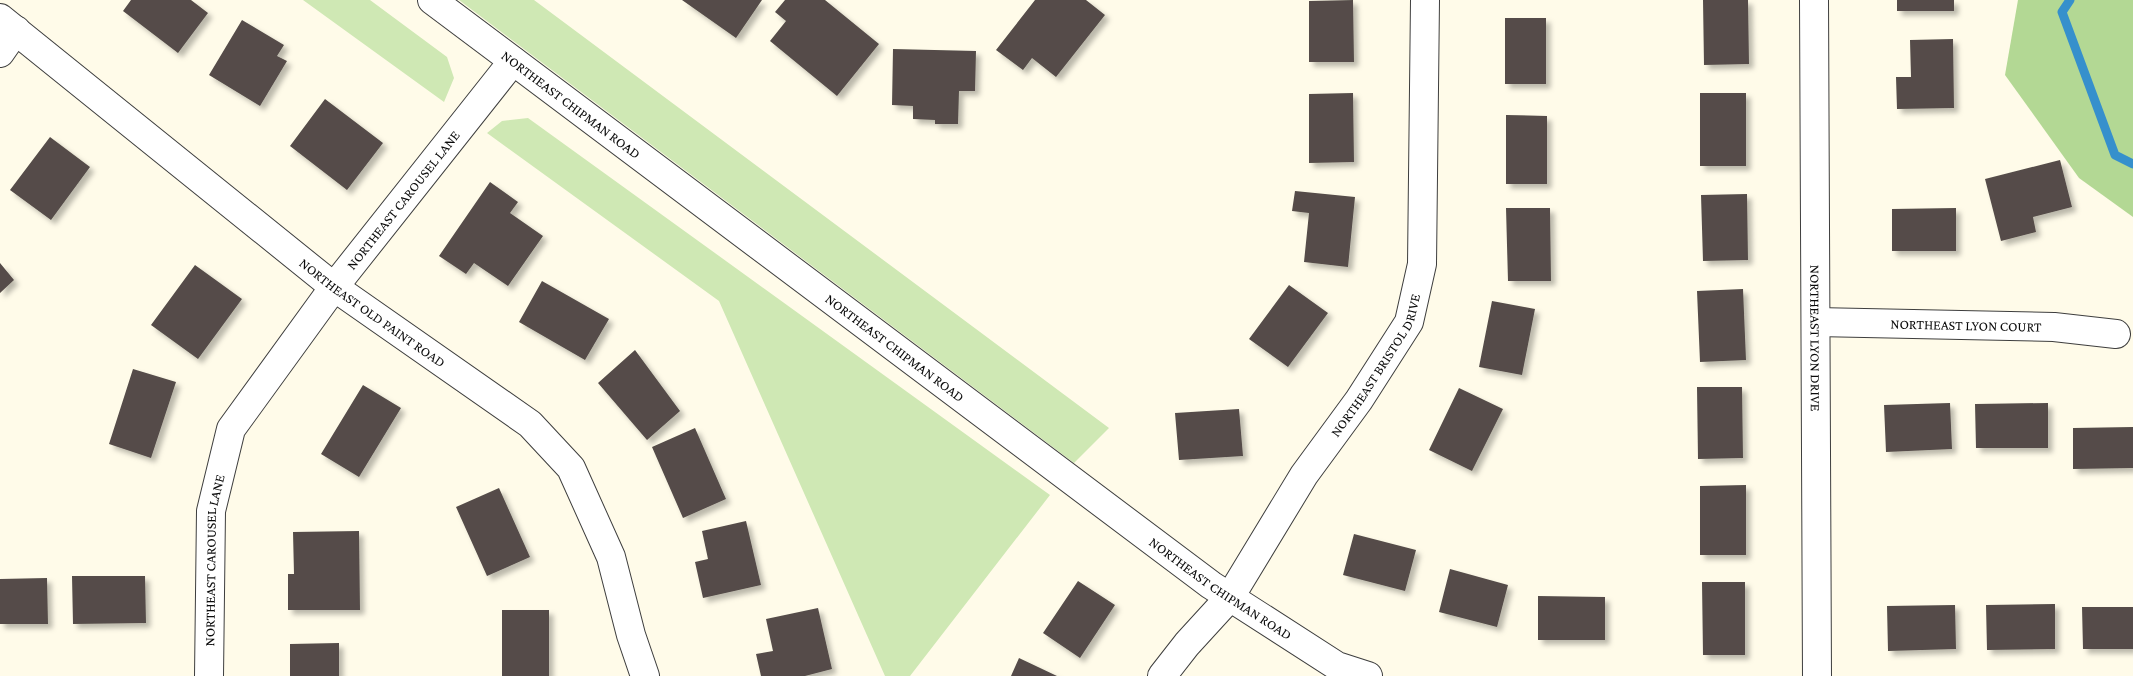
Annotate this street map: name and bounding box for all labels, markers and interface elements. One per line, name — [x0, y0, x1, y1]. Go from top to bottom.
street label: NORTHEAST CHIPMAN ROAD — [499, 47, 644, 162]
street label: NORTHEAST CAROUSEL LANE — [343, 127, 463, 273]
street label: NORTHEAST OLD PAINT ROAD — [296, 255, 448, 370]
street label: NORTHEAST LYON DRIVE — [1807, 265, 1824, 412]
street label: NORTHEAST CHIPMAN ROAD — [822, 290, 968, 405]
street label: NORTHEAST BRISTOL DRIVE — [1327, 292, 1423, 440]
street label: NORTHEAST LYON COURT — [1890, 316, 2042, 335]
street label: NORTHEAST CAROUSEL LANE — [201, 472, 228, 647]
street label: NORTHEAST CHIPMAN ROAD — [1146, 534, 1295, 643]

